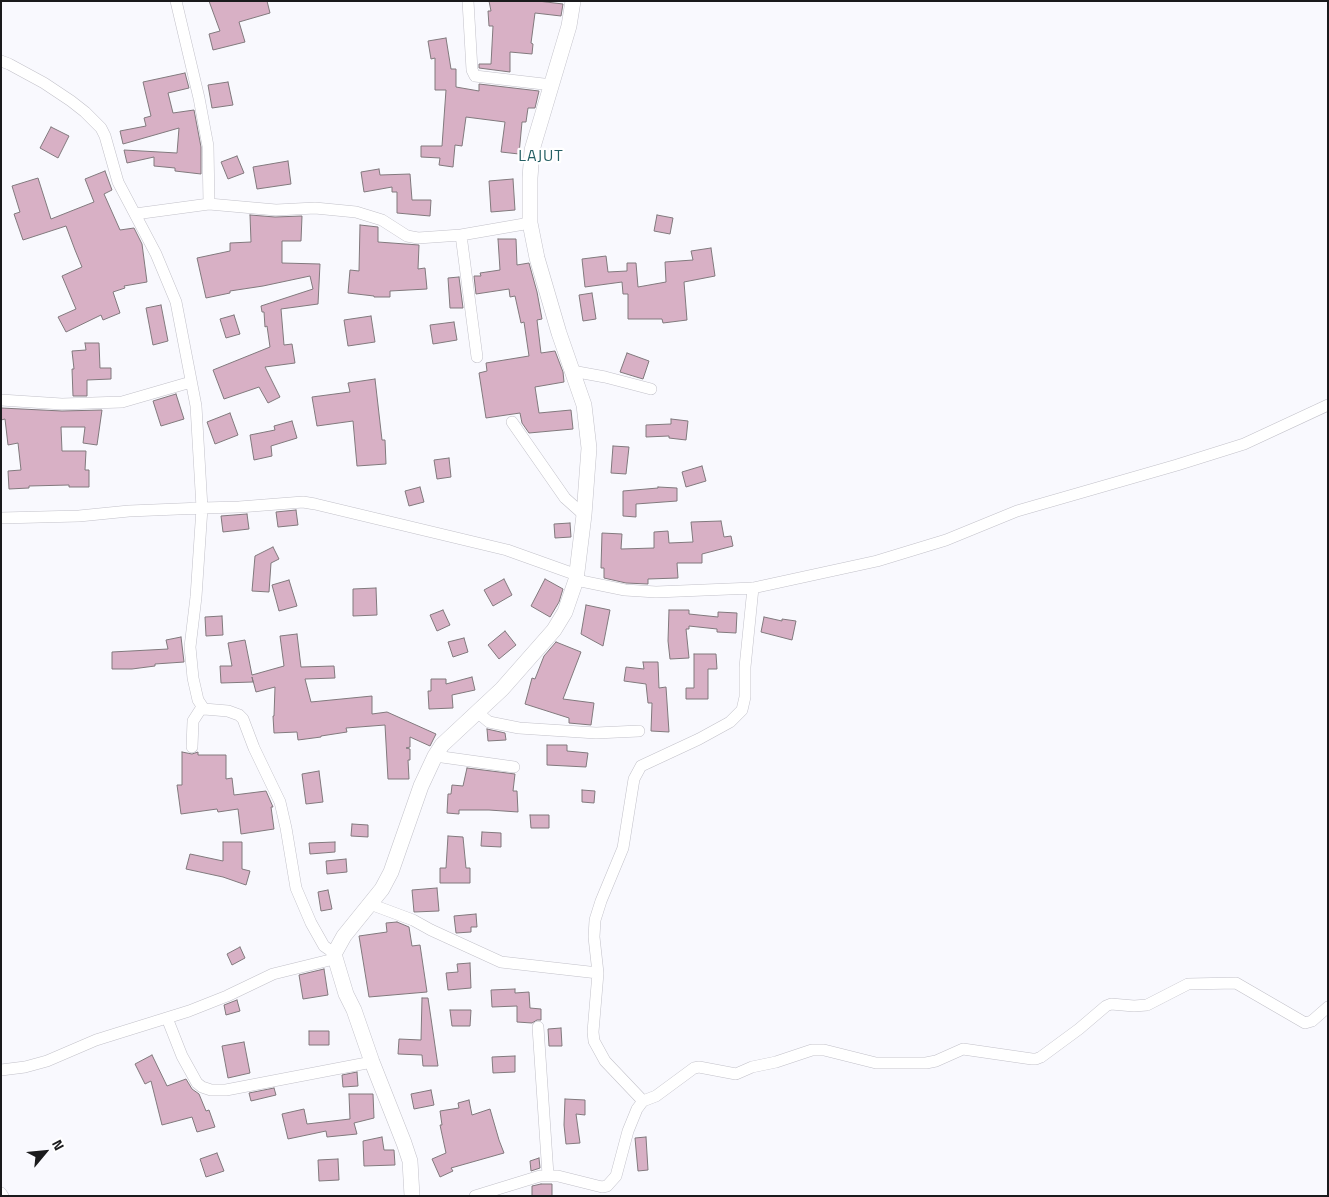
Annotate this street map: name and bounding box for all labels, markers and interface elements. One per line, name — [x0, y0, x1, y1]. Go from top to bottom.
district label: LAJUT — [518, 147, 564, 167]
north arrow — [20, 1127, 70, 1177]
text: N — [47, 1136, 70, 1154]

